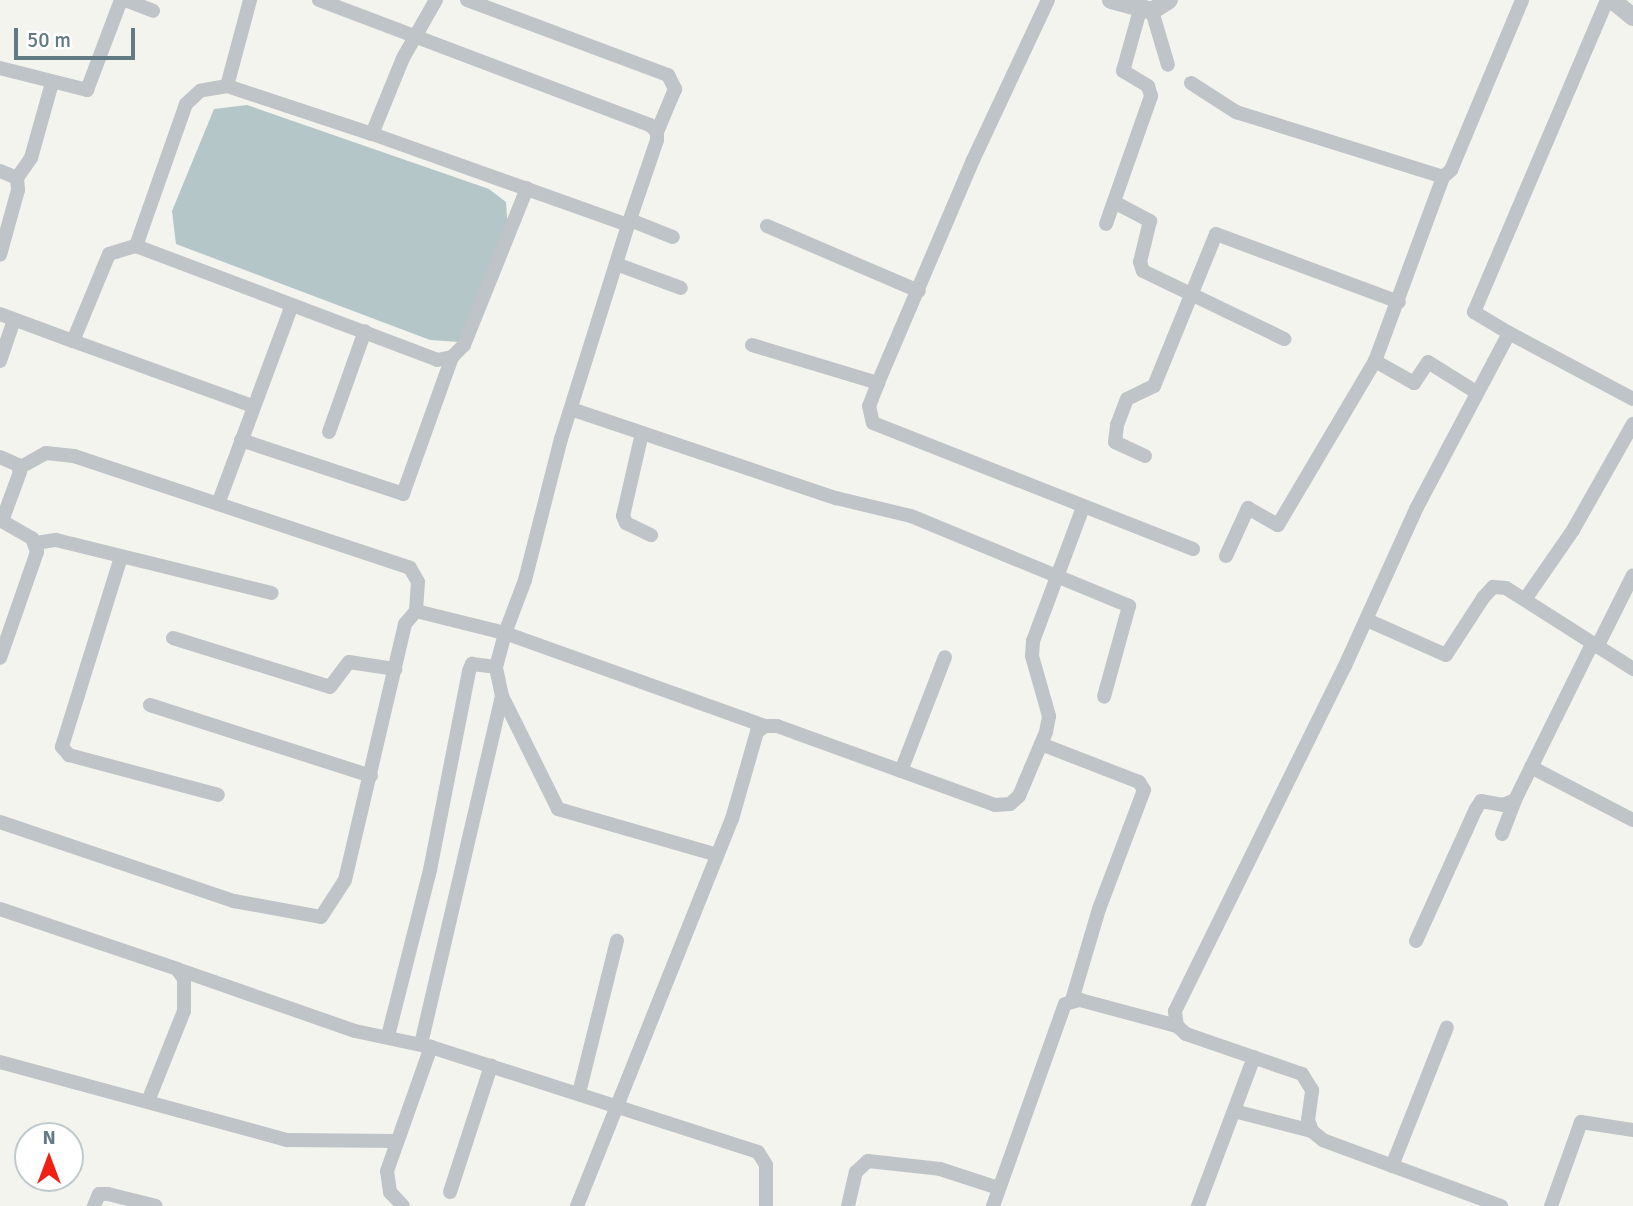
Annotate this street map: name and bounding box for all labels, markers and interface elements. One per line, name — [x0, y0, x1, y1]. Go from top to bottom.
scale bar — [18, 14, 138, 58]
text: 50 m — [27, 27, 71, 53]
north arrow — [14, 1122, 84, 1192]
text: N — [42, 1126, 56, 1150]

